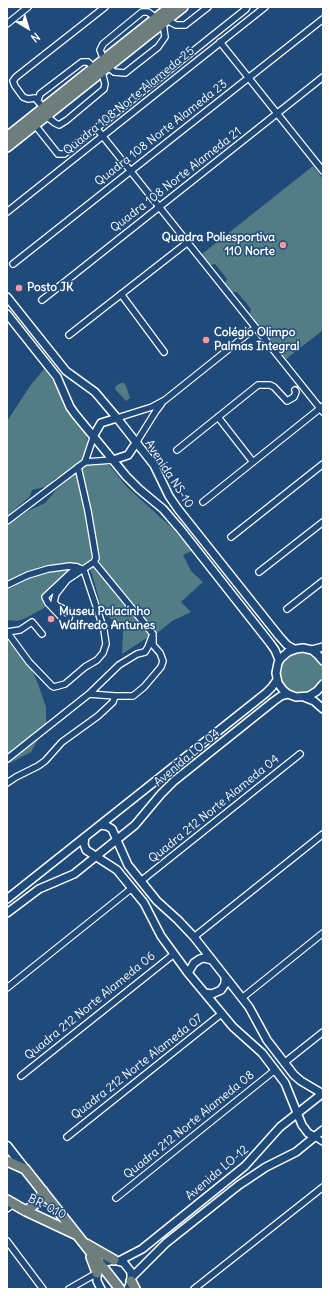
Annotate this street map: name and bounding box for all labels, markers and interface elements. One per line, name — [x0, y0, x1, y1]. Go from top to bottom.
north arrow — [8, 8, 48, 48]
text: N — [28, 30, 43, 45]
street label: Quadra 108 Norte Alameda 25 — [61, 44, 197, 158]
street label: Quadra 108 Norte Alameda 23 — [92, 77, 230, 189]
street label: Quadra 108 Norte Alameda 21 — [108, 124, 244, 236]
place label: Quadra Poliesportiva 110 Norte — [162, 231, 275, 259]
marker: Quadra Poliesportiva 110 Norte — [278, 240, 288, 250]
place label: Posto JK — [27, 281, 73, 295]
marker: Posto JK — [14, 283, 24, 293]
place label: Colégio Olimpo Palmas Integral — [214, 326, 300, 354]
marker: Colégio Olimpo Palmas Integral — [201, 335, 211, 345]
street label: Avenida NS-10 — [142, 437, 196, 511]
place label: Museu Palacinho Walfredo Antunes — [59, 605, 155, 633]
marker: Museu Palacinho Walfredo Antunes — [46, 614, 56, 624]
street label: Avenida LO-04 — [151, 726, 223, 790]
street label: Quadra 212 Norte Alameda 04 — [146, 752, 282, 866]
street label: Quadra 212 Norte Alameda 06 — [22, 949, 158, 1063]
street label: Quadra 212 Norte Alameda 07 — [68, 1011, 206, 1123]
street label: Quadra 212 Norte Alameda 08 — [121, 1068, 257, 1182]
street label: Avenida LO-12 — [183, 1143, 251, 1203]
street label: BR-010 — [25, 1192, 69, 1222]

